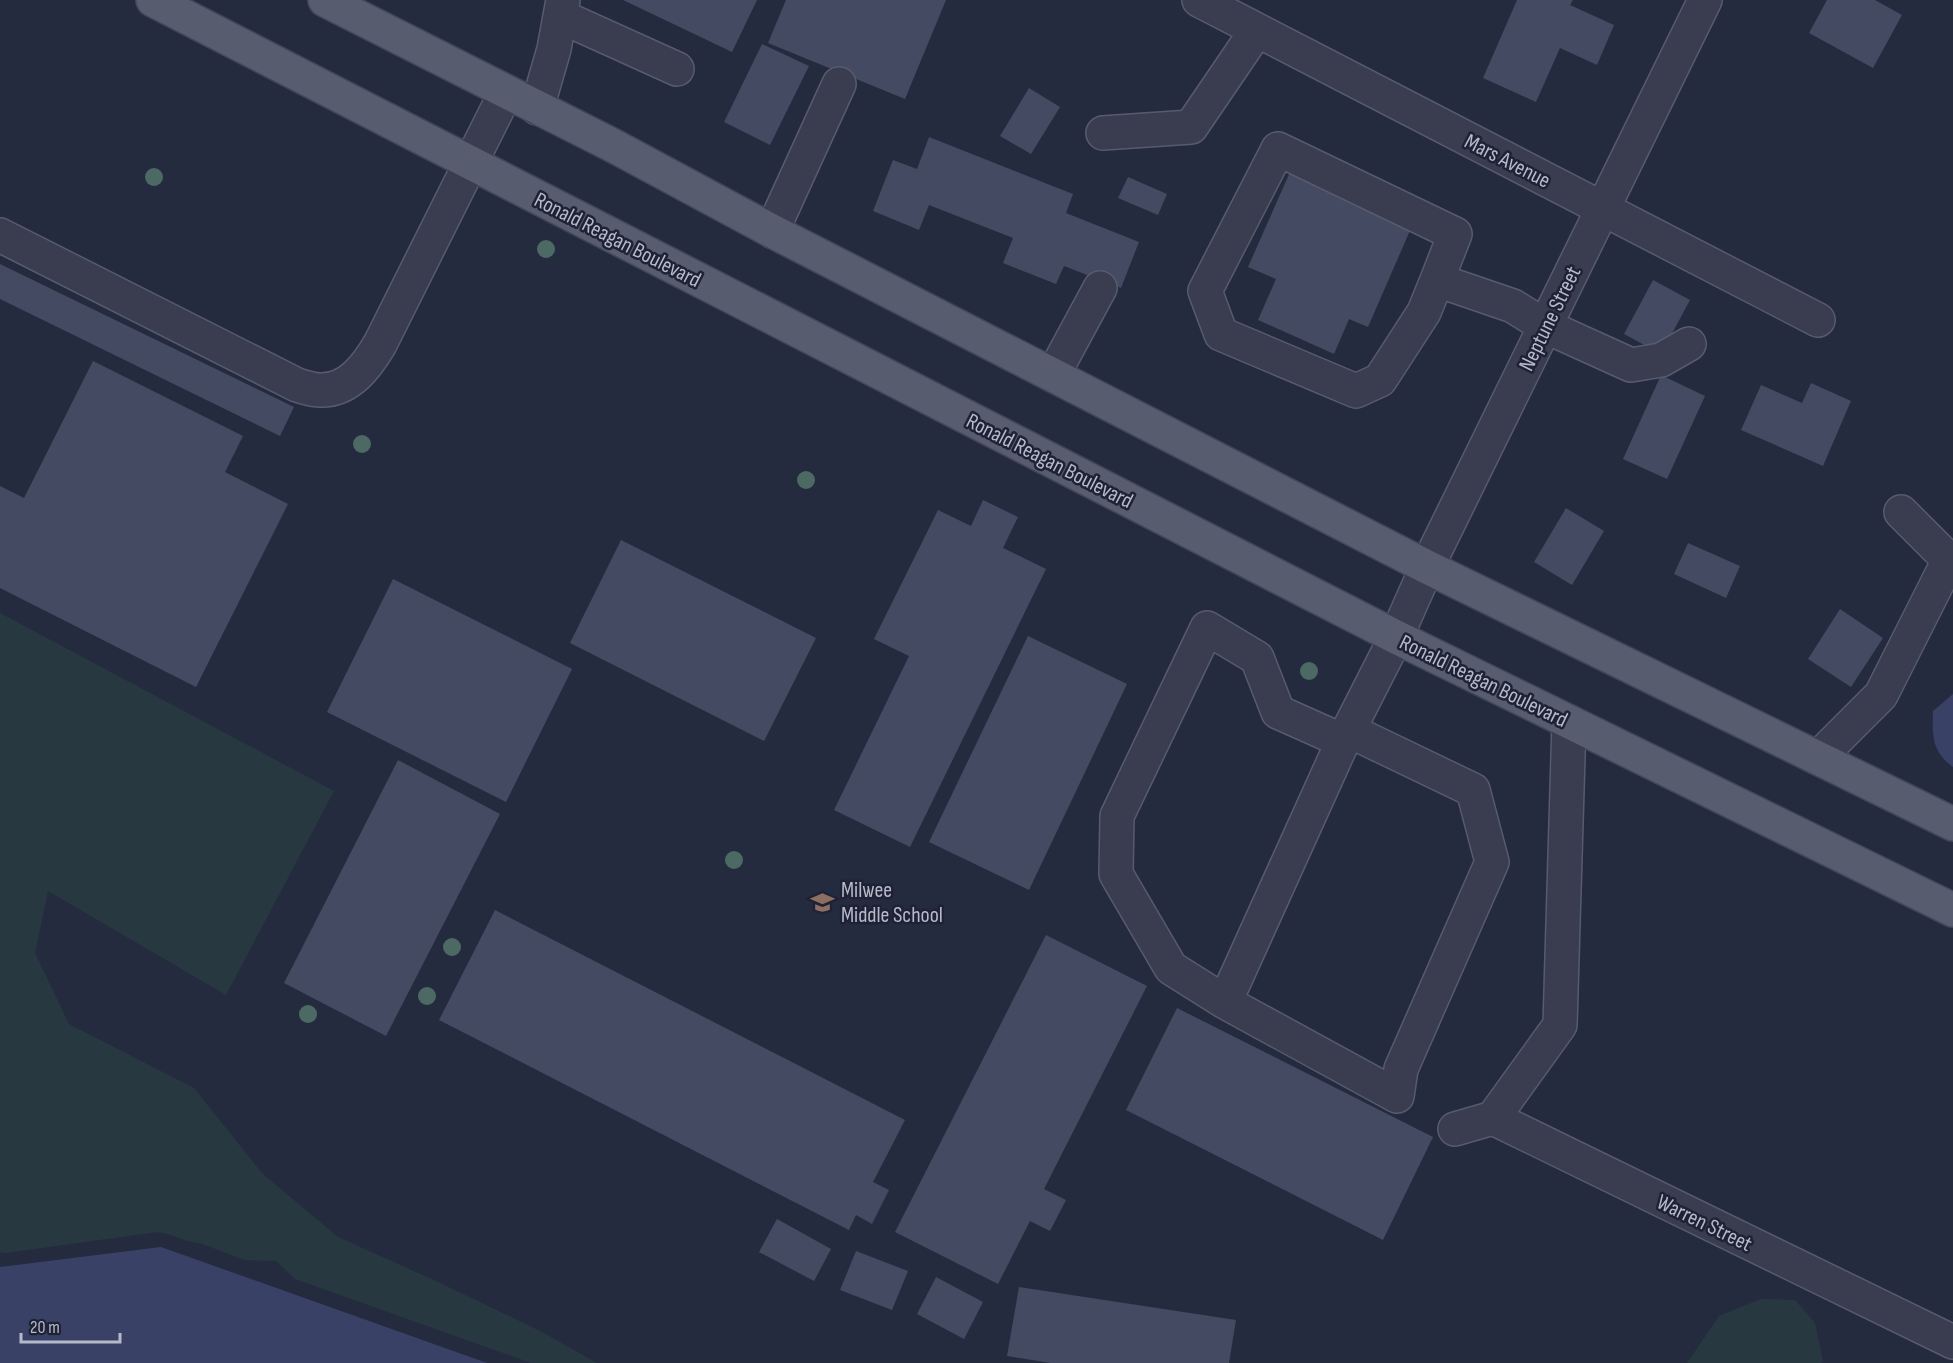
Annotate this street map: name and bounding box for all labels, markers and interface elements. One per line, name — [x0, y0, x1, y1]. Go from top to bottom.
street label: Mars Avenue — [1460, 128, 1555, 194]
street label: Ronald Reagan Boulevard — [529, 187, 705, 294]
street label: Neptune Street — [1513, 262, 1587, 375]
street label: Ronald Reagan Boulevard — [961, 408, 1137, 515]
street label: Ronald Reagan Boulevard — [1395, 629, 1572, 734]
place label: Milwee Middle School — [841, 877, 943, 929]
school or university icon: Milwee Middle School — [810, 889, 836, 915]
street label: Warren Street — [1652, 1189, 1757, 1258]
scale bar — [21, 1306, 120, 1344]
text: 20 m — [30, 1317, 60, 1338]

